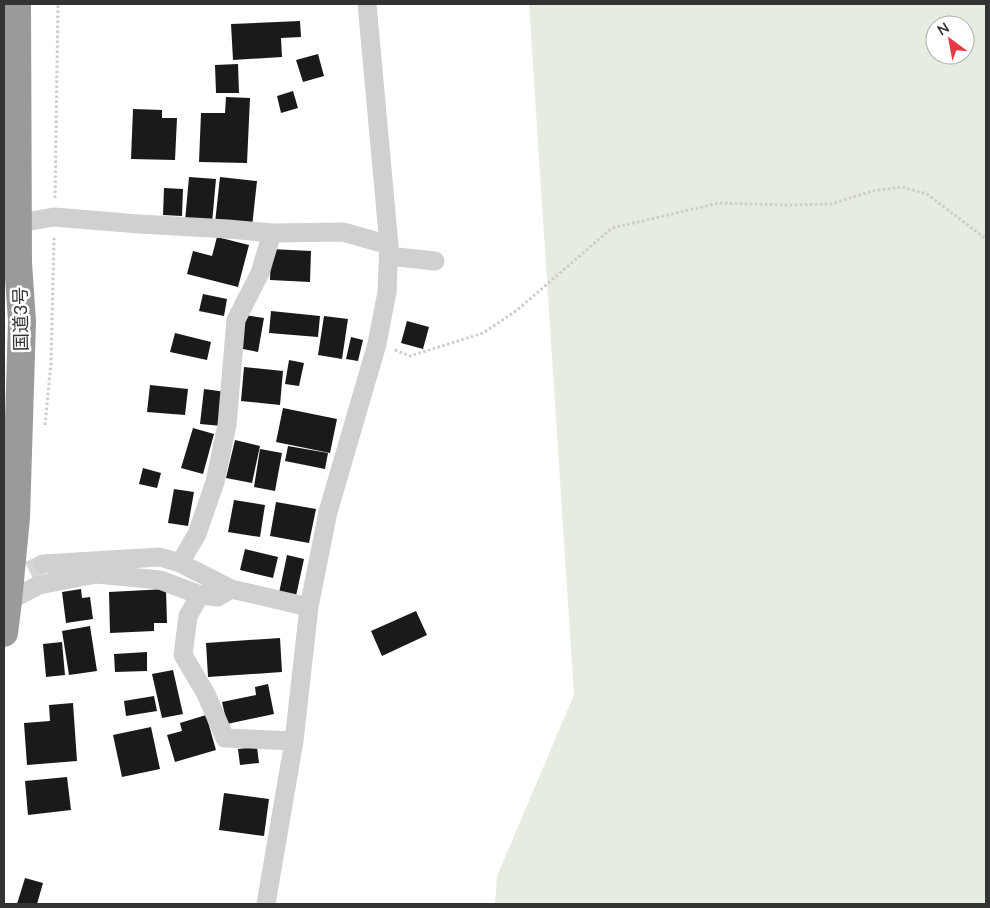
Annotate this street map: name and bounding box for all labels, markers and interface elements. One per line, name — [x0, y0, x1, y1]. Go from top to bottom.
north arrow — [925, 15, 975, 65]
text: N — [934, 18, 952, 39]
street label: 国道3号 — [8, 287, 32, 351]

